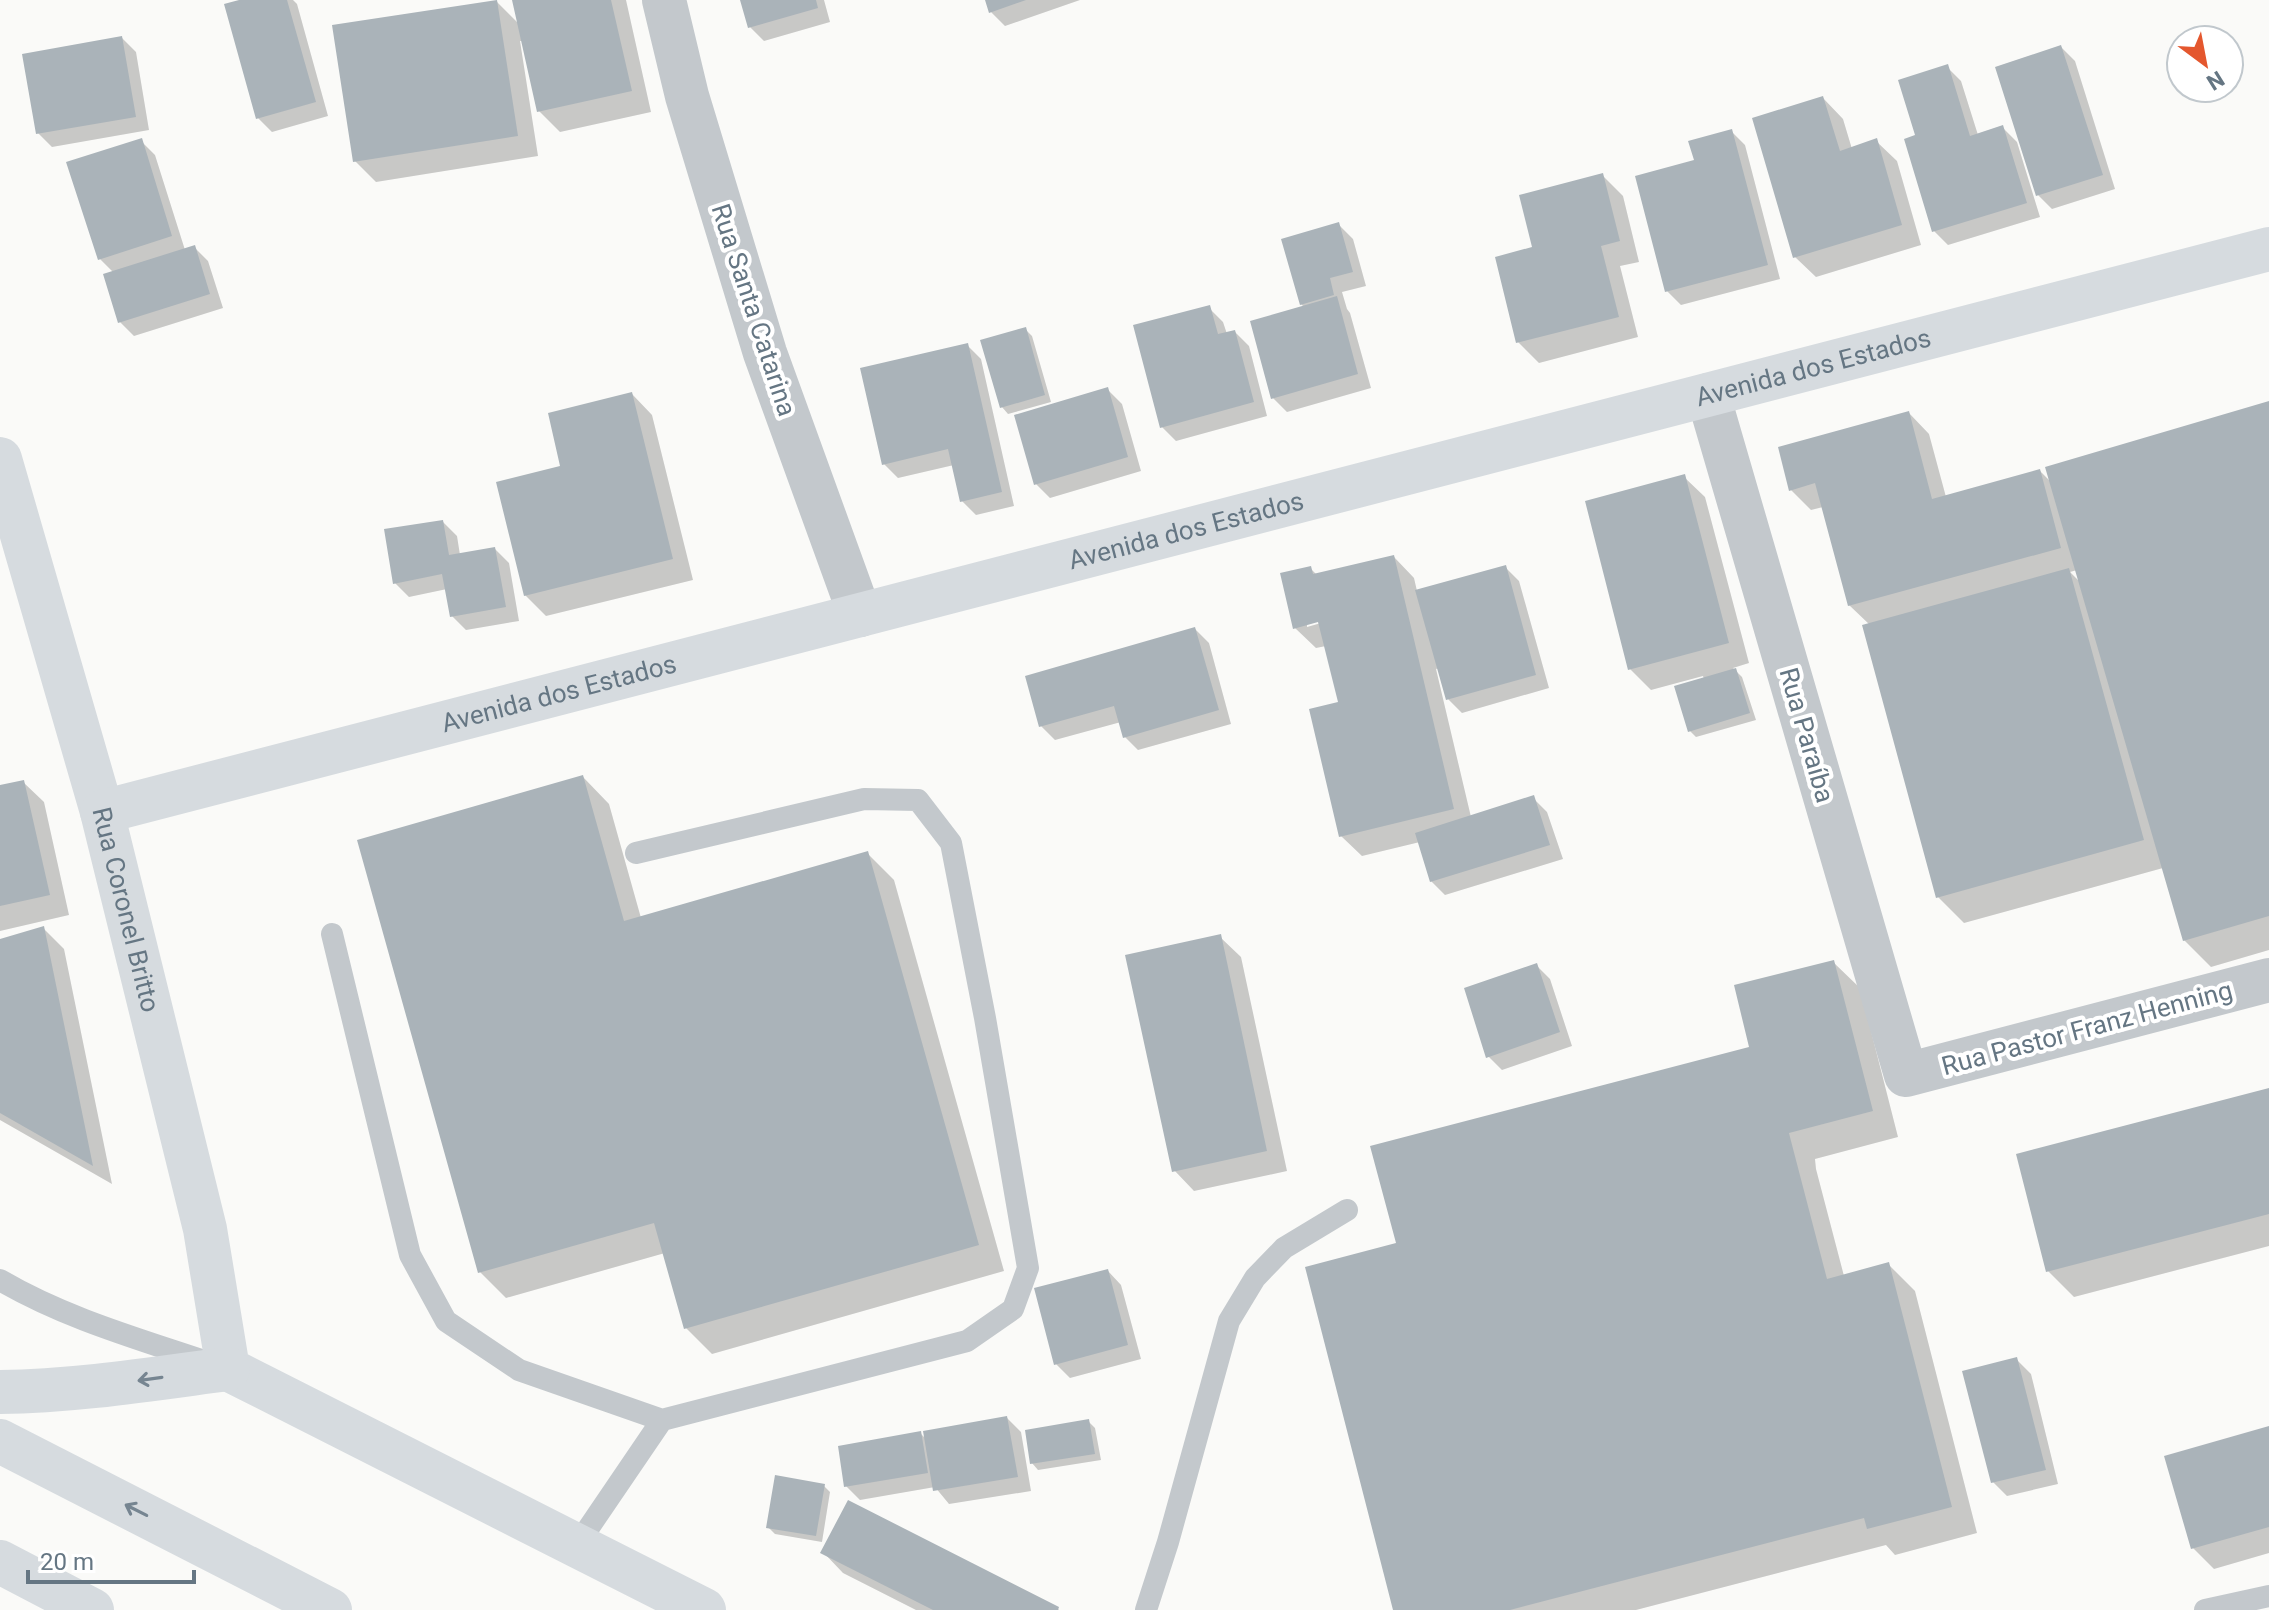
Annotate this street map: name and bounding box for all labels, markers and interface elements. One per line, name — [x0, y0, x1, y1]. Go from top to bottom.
north arrow — [2165, 24, 2245, 104]
text: N — [2202, 66, 2229, 95]
street label: Rua Santa Catarina — [706, 200, 802, 420]
street label: Avenida dos Estados — [1692, 323, 1934, 412]
street label: Avenida dos Estados — [1065, 485, 1307, 575]
street label: Avenida dos Estados — [438, 648, 680, 738]
street label: Rua Paraíba — [1773, 664, 1841, 806]
street label: Rua Coronel Britto — [86, 804, 166, 1015]
street label: Rua Pastor Franz Henning — [1938, 975, 2236, 1081]
one-way arrow — [138, 1372, 163, 1387]
one-way arrow — [124, 1502, 148, 1518]
scale bar — [28, 1534, 194, 1584]
text: 20 m — [40, 1548, 94, 1576]

